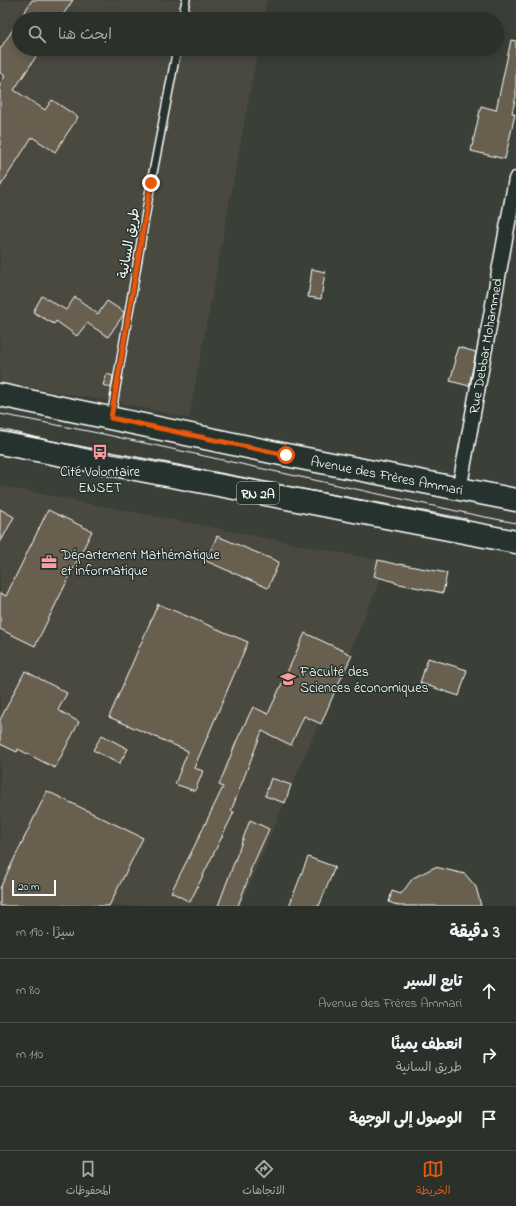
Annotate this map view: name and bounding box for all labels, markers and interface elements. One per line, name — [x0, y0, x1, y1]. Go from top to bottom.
search box — [12, 12, 504, 56]
icon: search — [26, 23, 48, 45]
text: ابحث هنا — [58, 24, 112, 46]
route end — [142, 174, 160, 192]
street label: طريق السانية — [113, 206, 146, 280]
street label: Rue Debbar Mohammed — [464, 277, 509, 416]
bus stop icon: Cité Volontaire ENSET — [91, 443, 109, 461]
route start — [277, 446, 295, 464]
street label: Avenue des Frères Ammari — [309, 451, 465, 502]
place label: Cité Volontaire ENSET — [60, 462, 141, 499]
road number: RN 2A — [237, 482, 279, 504]
place label: Département Mathématique et informatique — [60, 545, 220, 582]
office icon: Département Mathématique et informatique — [40, 553, 58, 571]
place label: Faculté des Sciences économiques — [299, 662, 429, 699]
school or university icon: Faculté des Sciences économiques — [279, 670, 297, 688]
scale bar — [12, 878, 56, 897]
text: 20 m — [18, 879, 40, 895]
text: 3 دقيقة — [450, 920, 500, 945]
text: سيرًا · 190 m — [16, 923, 75, 942]
text: تابع السير — [405, 971, 462, 993]
icon: ahead — [478, 980, 500, 1002]
text: 80 m — [16, 981, 40, 1000]
text: Avenue des Frères Ammari — [318, 994, 462, 1013]
text: انعطف يمينًا — [391, 1034, 462, 1056]
icon: right — [478, 1044, 500, 1066]
text: 110 m — [16, 1045, 43, 1064]
text: طريق السانية — [396, 1058, 462, 1077]
text: الوصول إلى الوجهة — [349, 1108, 462, 1130]
icon: arrive — [478, 1108, 500, 1130]
tab: المحفوظات — [66, 1158, 111, 1200]
tab: الاتجاهات — [242, 1158, 285, 1200]
tab: الخريطة — [416, 1158, 450, 1200]

